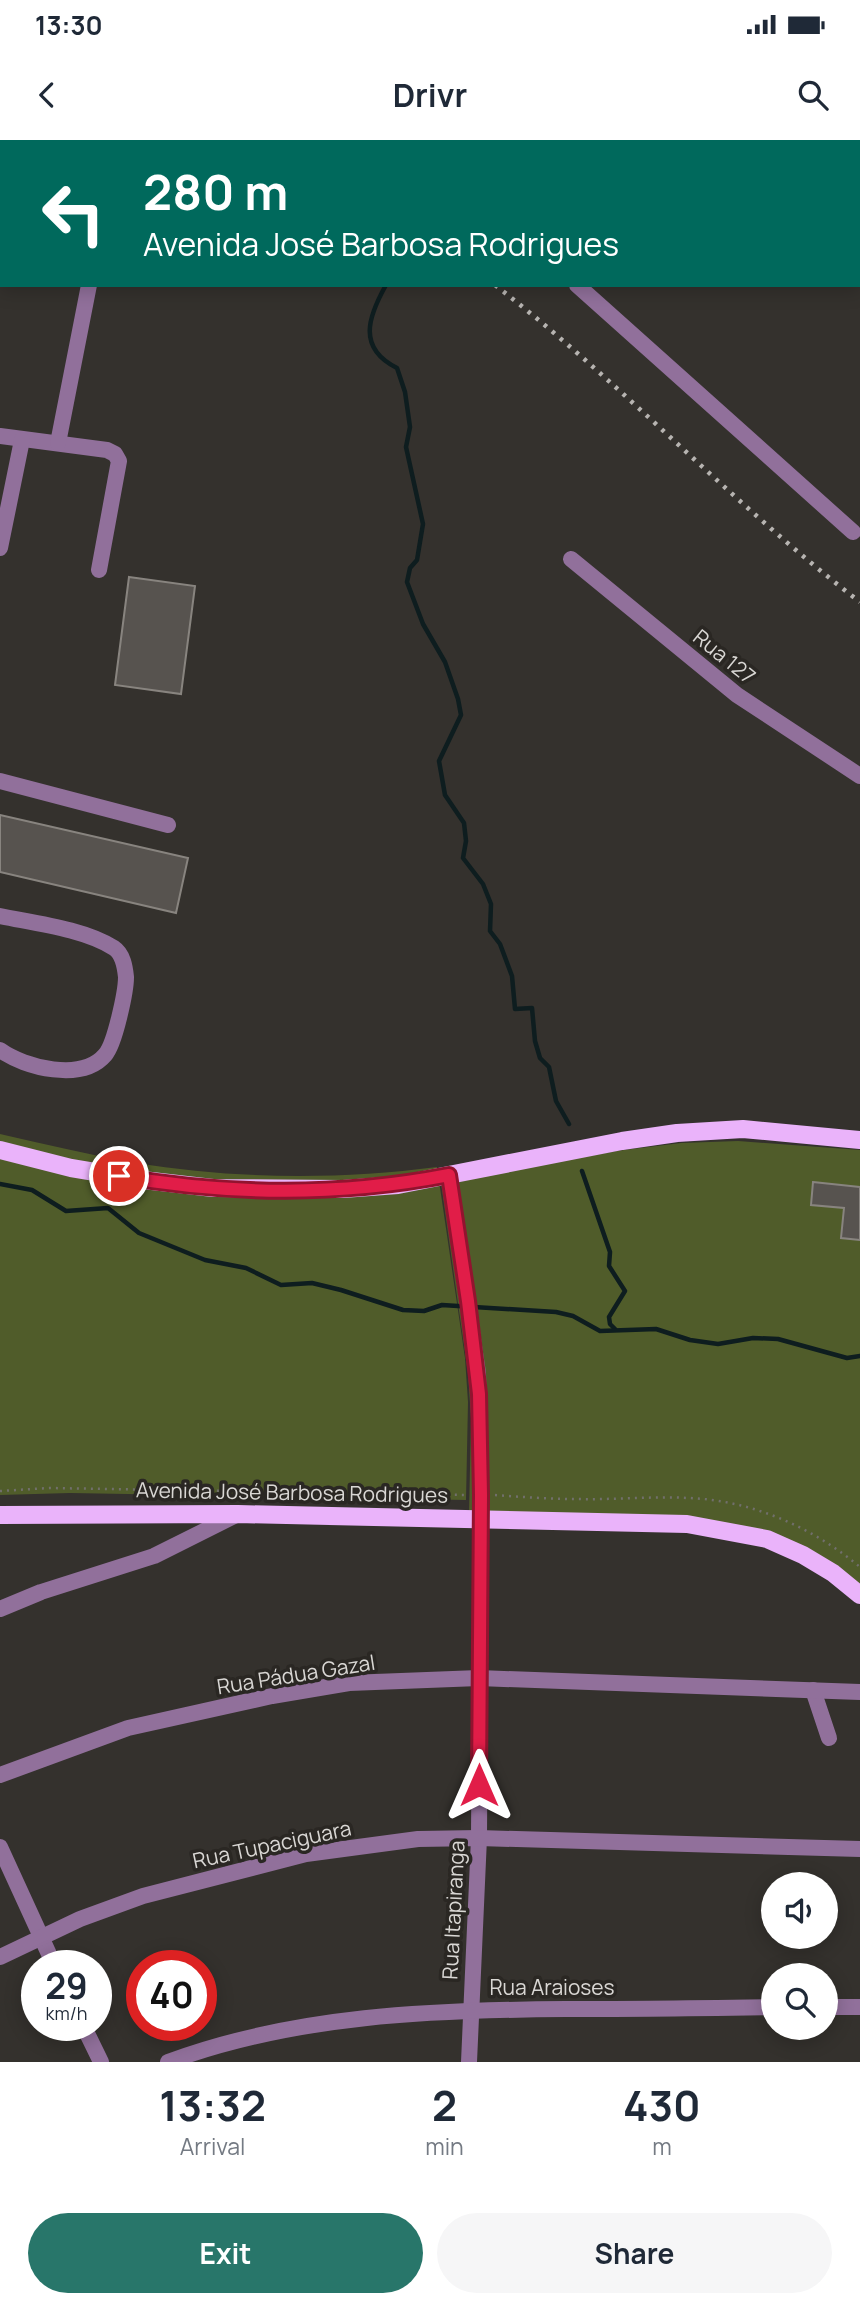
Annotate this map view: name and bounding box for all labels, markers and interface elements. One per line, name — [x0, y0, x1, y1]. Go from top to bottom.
text: 13:30 — [35, 7, 103, 43]
text: Drivr — [393, 73, 467, 117]
icon: back — [28, 76, 66, 114]
icon: search — [794, 76, 832, 114]
text: 280 m — [143, 158, 288, 225]
icon: left — [28, 168, 119, 259]
text: Avenida José Barbosa Rodrigues — [143, 222, 619, 266]
street label: Rua 127 — [688, 623, 762, 690]
pin — [89, 1146, 149, 1206]
icon: arrive — [100, 1157, 138, 1195]
street label: Avenida José Barbosa Rodrigues — [136, 1475, 448, 1509]
street label: Rua Pádua Gazal — [215, 1648, 377, 1700]
position arrow — [442, 1748, 516, 1822]
street label: Rua Tupaciguara — [190, 1814, 354, 1874]
street label: Rua Itapiranga — [435, 1840, 471, 1980]
map controls — [761, 1872, 838, 2040]
button: sound — [761, 1872, 838, 1949]
speed limit sign: 40 — [126, 1950, 217, 2041]
text: 29 — [45, 1962, 88, 2010]
button: search — [761, 1963, 838, 2040]
street label: Rua Araioses — [489, 1973, 615, 2001]
text: km/h — [46, 2001, 87, 2025]
text: 13:32 — [159, 2076, 266, 2134]
text: 2 — [432, 2076, 457, 2134]
text: 430 — [623, 2076, 701, 2134]
text: Arrival — [180, 2130, 245, 2162]
text: min — [425, 2130, 464, 2162]
text: m — [652, 2130, 672, 2162]
button: Exit — [28, 2213, 423, 2293]
button: Share — [437, 2213, 832, 2293]

